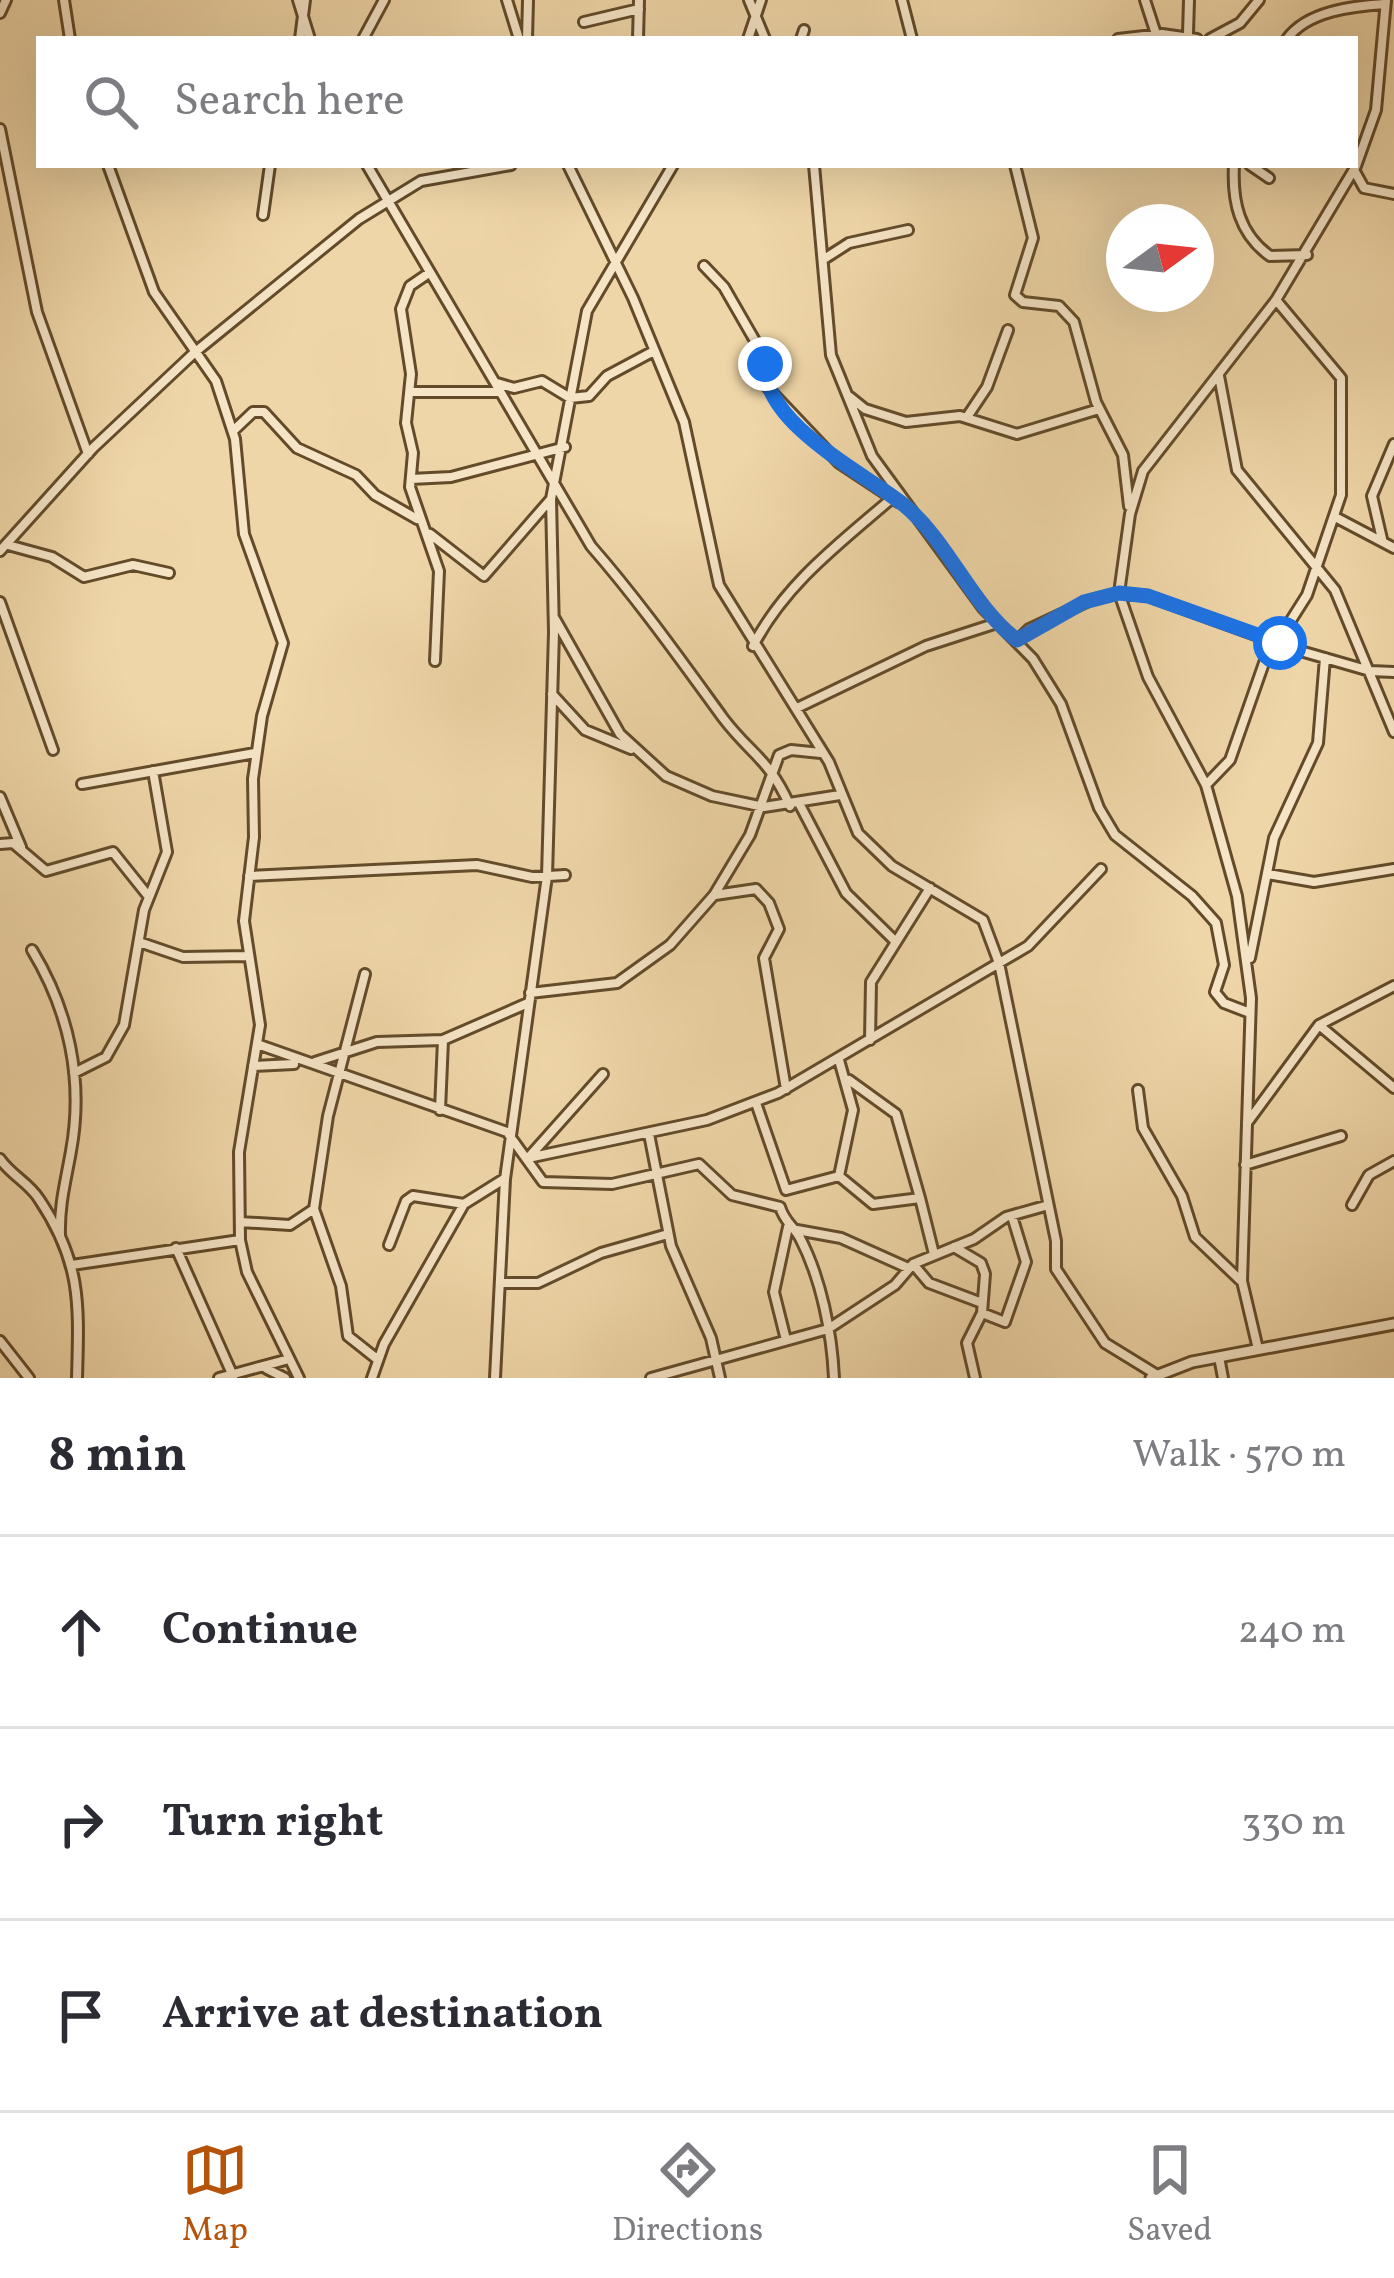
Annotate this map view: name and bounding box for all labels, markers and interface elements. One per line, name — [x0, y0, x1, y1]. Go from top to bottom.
search box — [36, 36, 1358, 168]
icon: search — [78, 69, 144, 135]
text: Search here — [174, 71, 405, 134]
north arrow — [1106, 204, 1214, 312]
route end — [738, 337, 792, 391]
route start — [1253, 616, 1307, 670]
text: 8 min — [48, 1421, 187, 1492]
text: Walk · 570 m — [1132, 1429, 1346, 1483]
icon: ahead — [48, 1599, 114, 1665]
text: Continue — [162, 1600, 358, 1663]
text: 240 m — [1238, 1605, 1346, 1659]
icon: right — [48, 1791, 114, 1857]
text: Turn right — [162, 1792, 383, 1855]
text: 330 m — [1241, 1797, 1346, 1851]
icon: arrive — [48, 1983, 114, 2049]
text: Arrive at destination — [162, 1984, 603, 2047]
tab: Map — [182, 2137, 248, 2255]
tab: Directions — [612, 2137, 763, 2255]
tab: Saved — [1127, 2137, 1212, 2255]

